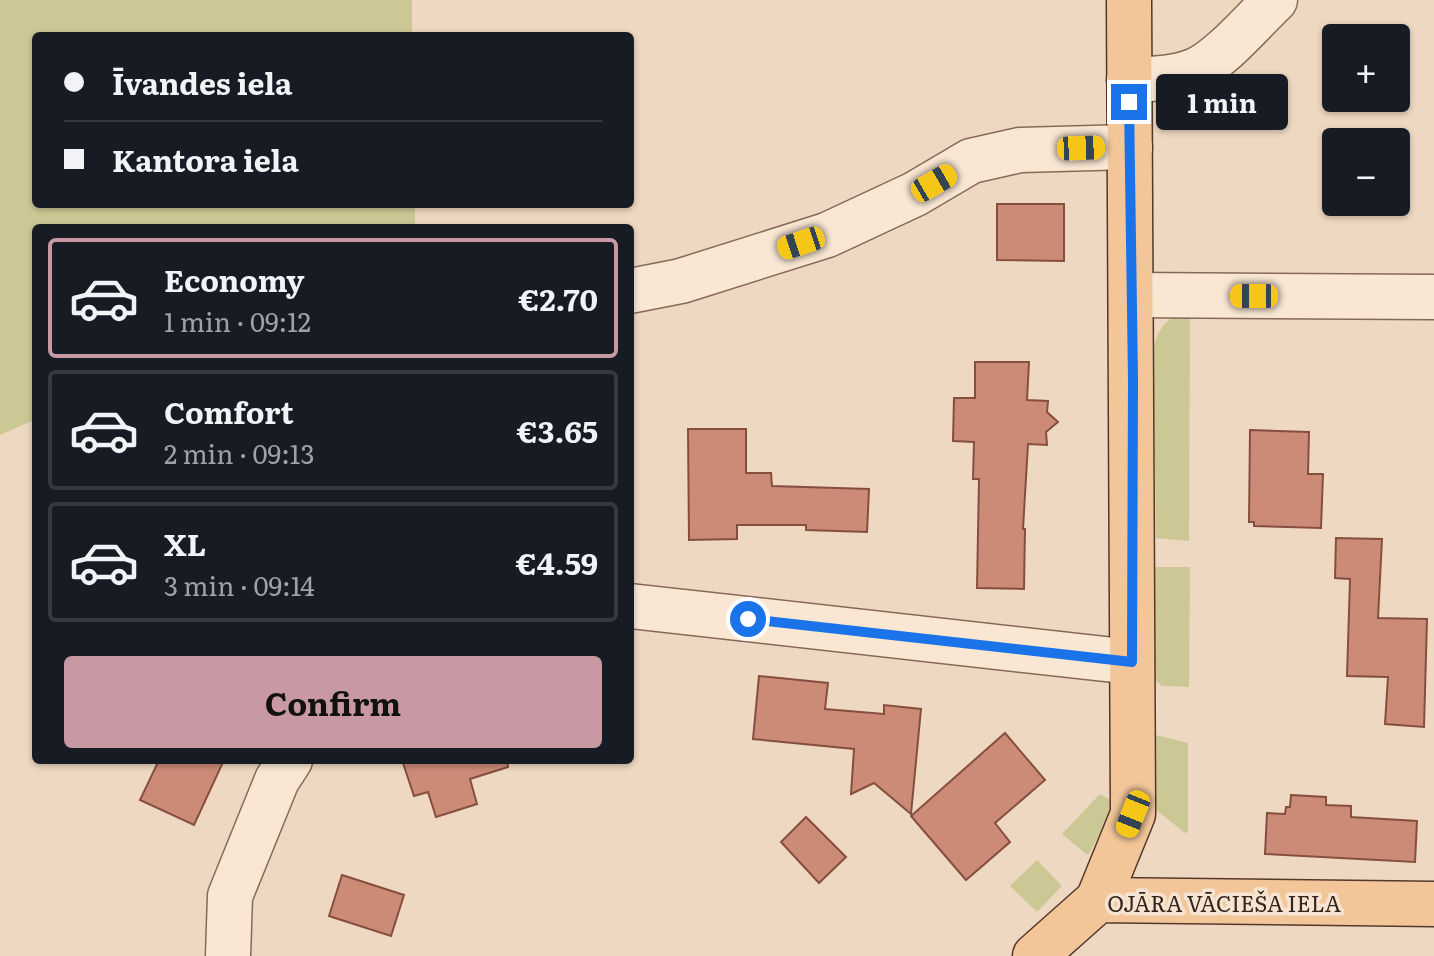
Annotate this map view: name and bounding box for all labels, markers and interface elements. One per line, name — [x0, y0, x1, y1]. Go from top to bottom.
map controls — [1322, 24, 1410, 216]
button: + — [1322, 24, 1410, 112]
text: Īvandes iela — [112, 60, 292, 104]
callout: 1 min — [1157, 74, 1289, 130]
text: 1 min — [1187, 82, 1257, 121]
route end — [1111, 84, 1147, 120]
button: − — [1322, 128, 1410, 216]
car — [1057, 135, 1105, 161]
text: Kantora iela — [112, 137, 299, 181]
car — [907, 161, 961, 205]
car — [774, 224, 828, 262]
text: Economy — [164, 257, 304, 301]
icon: car — [68, 262, 140, 334]
text: €2.70 — [519, 276, 598, 320]
car — [1230, 284, 1278, 308]
text: 1 min · 09:12 — [164, 301, 311, 340]
text: Comfort — [164, 389, 294, 433]
icon: car — [68, 394, 140, 466]
text: €3.65 — [517, 408, 598, 452]
text: 2 min · 09:13 — [164, 433, 315, 472]
text: XL — [164, 521, 206, 565]
icon: car — [68, 526, 140, 598]
text: €4.59 — [516, 540, 598, 584]
text: 3 min · 09:14 — [164, 565, 315, 604]
route start — [730, 601, 766, 637]
button: Confirm — [64, 656, 602, 748]
car — [1113, 787, 1153, 841]
street label: OJĀRA VĀCIEŠA IELA — [1107, 886, 1341, 919]

